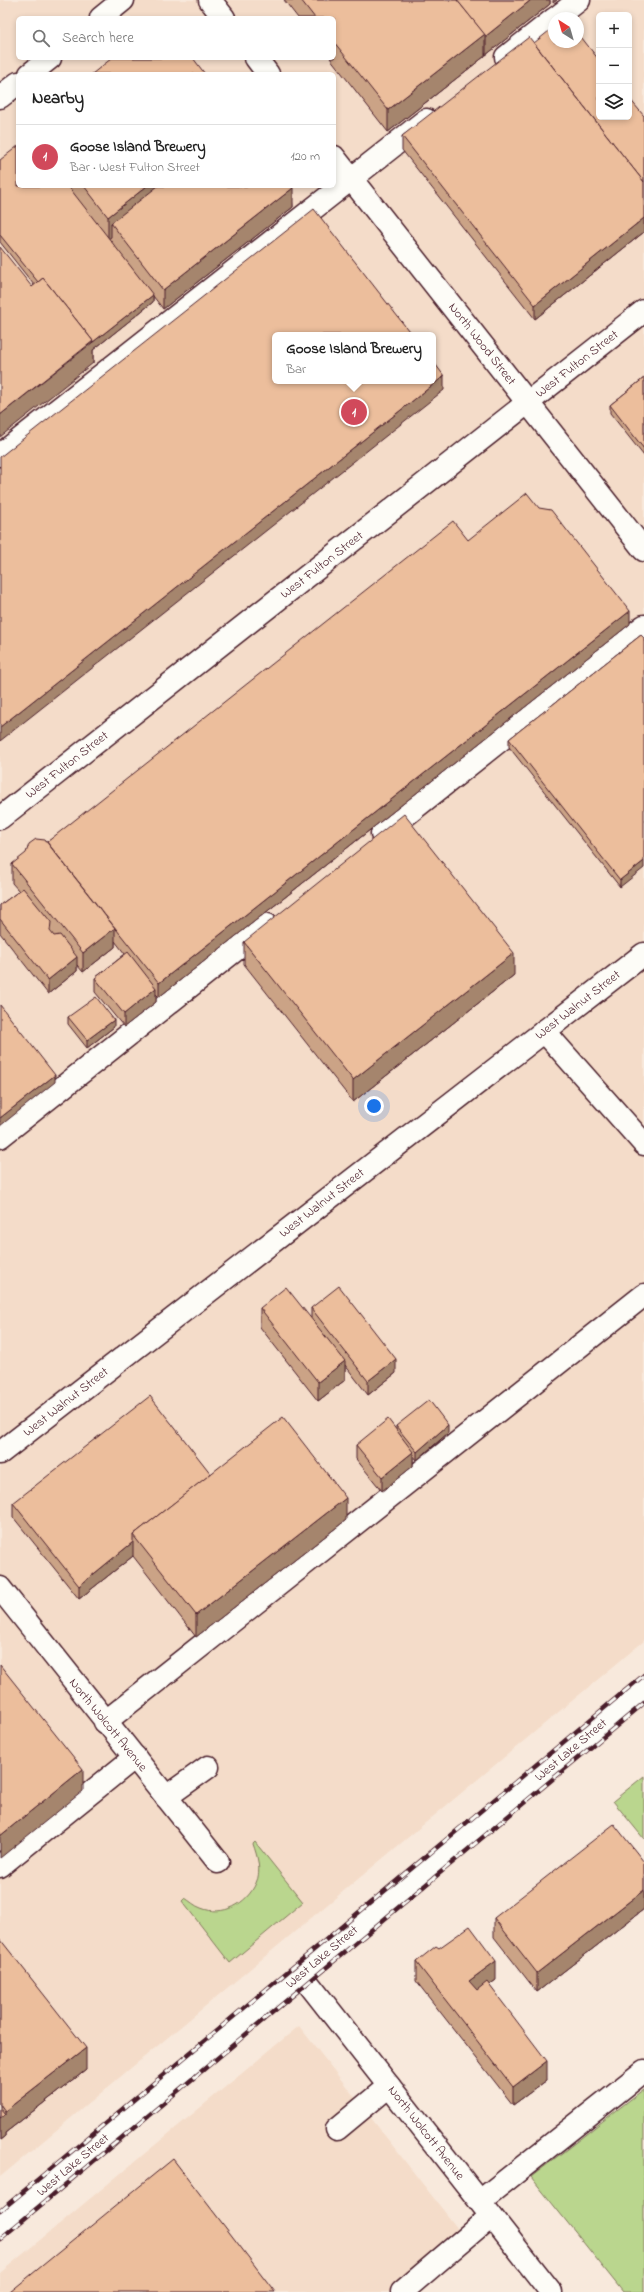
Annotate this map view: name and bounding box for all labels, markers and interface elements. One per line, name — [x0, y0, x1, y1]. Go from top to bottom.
north arrow — [548, 12, 584, 48]
map controls — [596, 12, 632, 120]
button: + — [596, 12, 632, 48]
search box — [16, 16, 336, 60]
icon: search — [30, 27, 52, 49]
text: Search here — [62, 27, 134, 49]
button: − — [596, 48, 632, 84]
button: layers — [596, 84, 632, 120]
text: Nearby — [32, 86, 84, 111]
text: Goose Island Brewery — [70, 136, 205, 158]
text: 1 — [43, 147, 47, 166]
text: 120 m — [290, 147, 320, 166]
text: Bar · West Fulton Street — [70, 158, 200, 177]
street label: North Wood Street — [444, 299, 521, 390]
street label: West Fulton Street — [531, 325, 623, 403]
popup — [272, 332, 436, 384]
text: Goose Island Brewery — [286, 338, 422, 360]
text: Bar — [286, 360, 306, 379]
pin: 1 — [341, 397, 367, 427]
street label: West Fulton Street — [276, 526, 368, 604]
street label: West Fulton Street — [21, 726, 113, 804]
street label: West Walnut Street — [531, 965, 625, 1044]
your location — [364, 1096, 384, 1116]
street label: West Walnut Street — [275, 1163, 369, 1242]
street label: West Walnut Street — [19, 1362, 113, 1441]
street label: North Wolcott Avenue — [64, 1674, 152, 1776]
street label: West Lake Street — [531, 1714, 612, 1786]
street label: West Lake Street — [282, 1921, 363, 1993]
street label: North Wolcott Avenue — [383, 2082, 469, 2184]
street label: West Lake Street — [33, 2129, 114, 2201]

